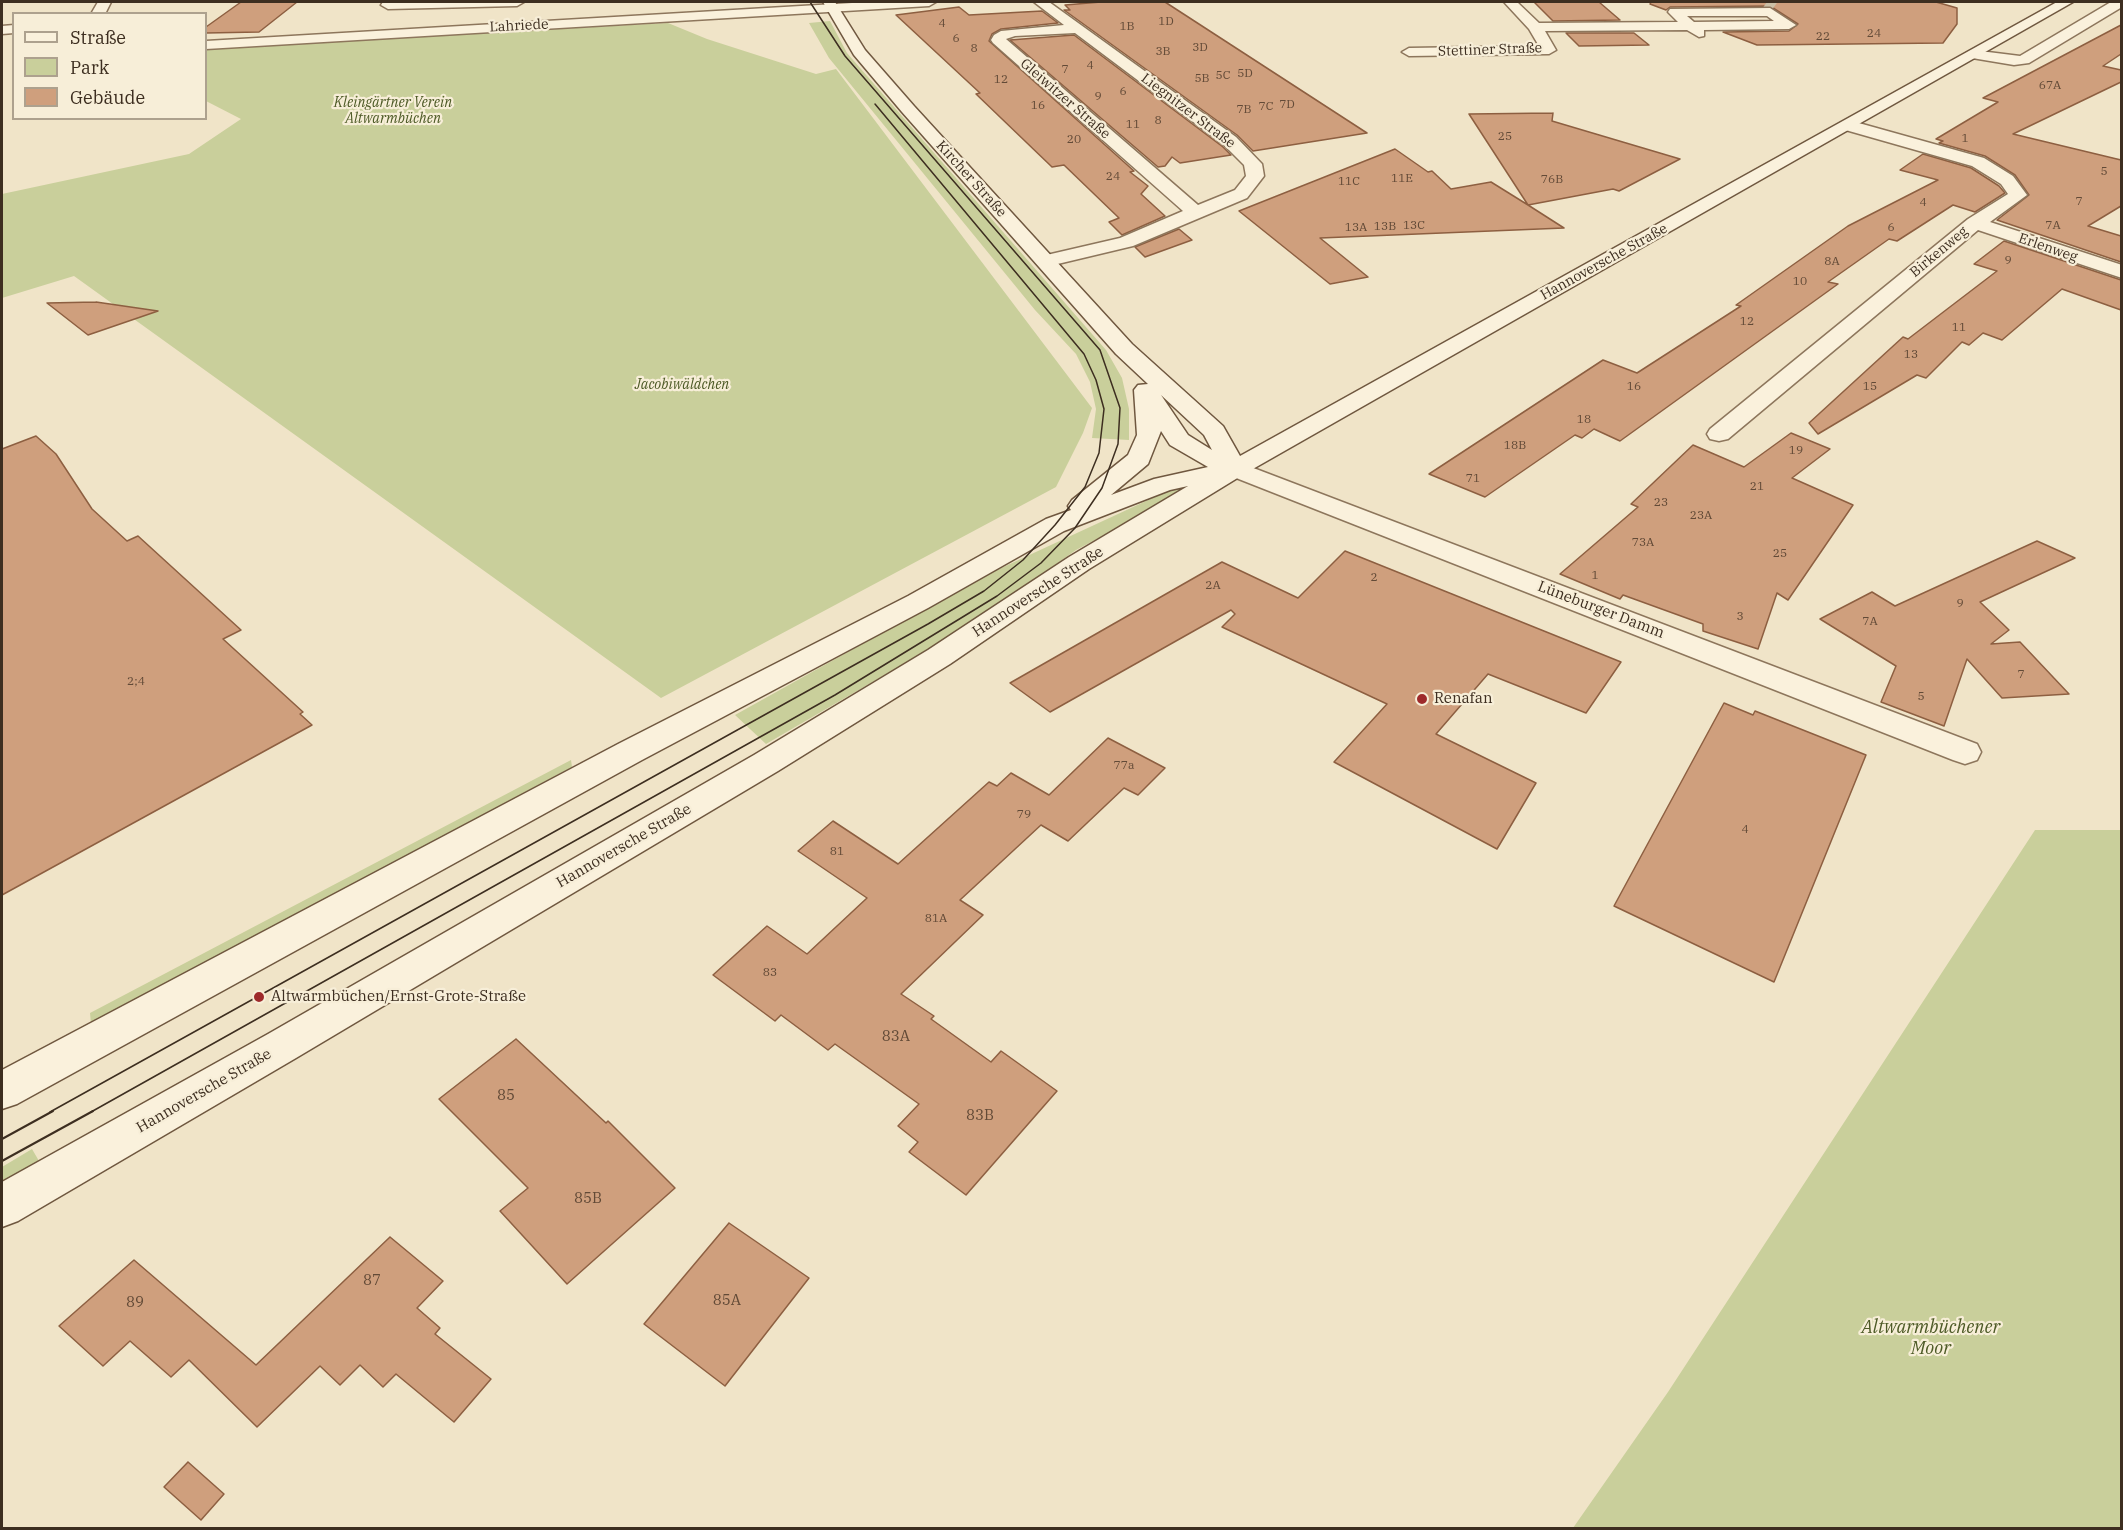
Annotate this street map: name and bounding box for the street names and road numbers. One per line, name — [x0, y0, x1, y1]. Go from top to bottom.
street label: Lahriede — [489, 16, 549, 36]
street label: Stettiner Straße — [1438, 40, 1542, 60]
street label: Gleiwitzer Straße — [1017, 55, 1113, 143]
street label: Liegnitzer Straße — [1138, 70, 1238, 152]
street label: Kircher Straße — [932, 137, 1010, 221]
street label: Hannoversche Straße — [1538, 220, 1670, 304]
street label: Birkenweg — [1907, 223, 1971, 281]
street label: Erlenweg — [2016, 230, 2080, 266]
street label: Hannoversche Straße — [969, 543, 1107, 641]
street label: Lüneburger Damm — [1535, 578, 1667, 642]
street label: Hannoversche Straße — [553, 800, 695, 892]
street label: Hannoversche Straße — [133, 1045, 275, 1137]

